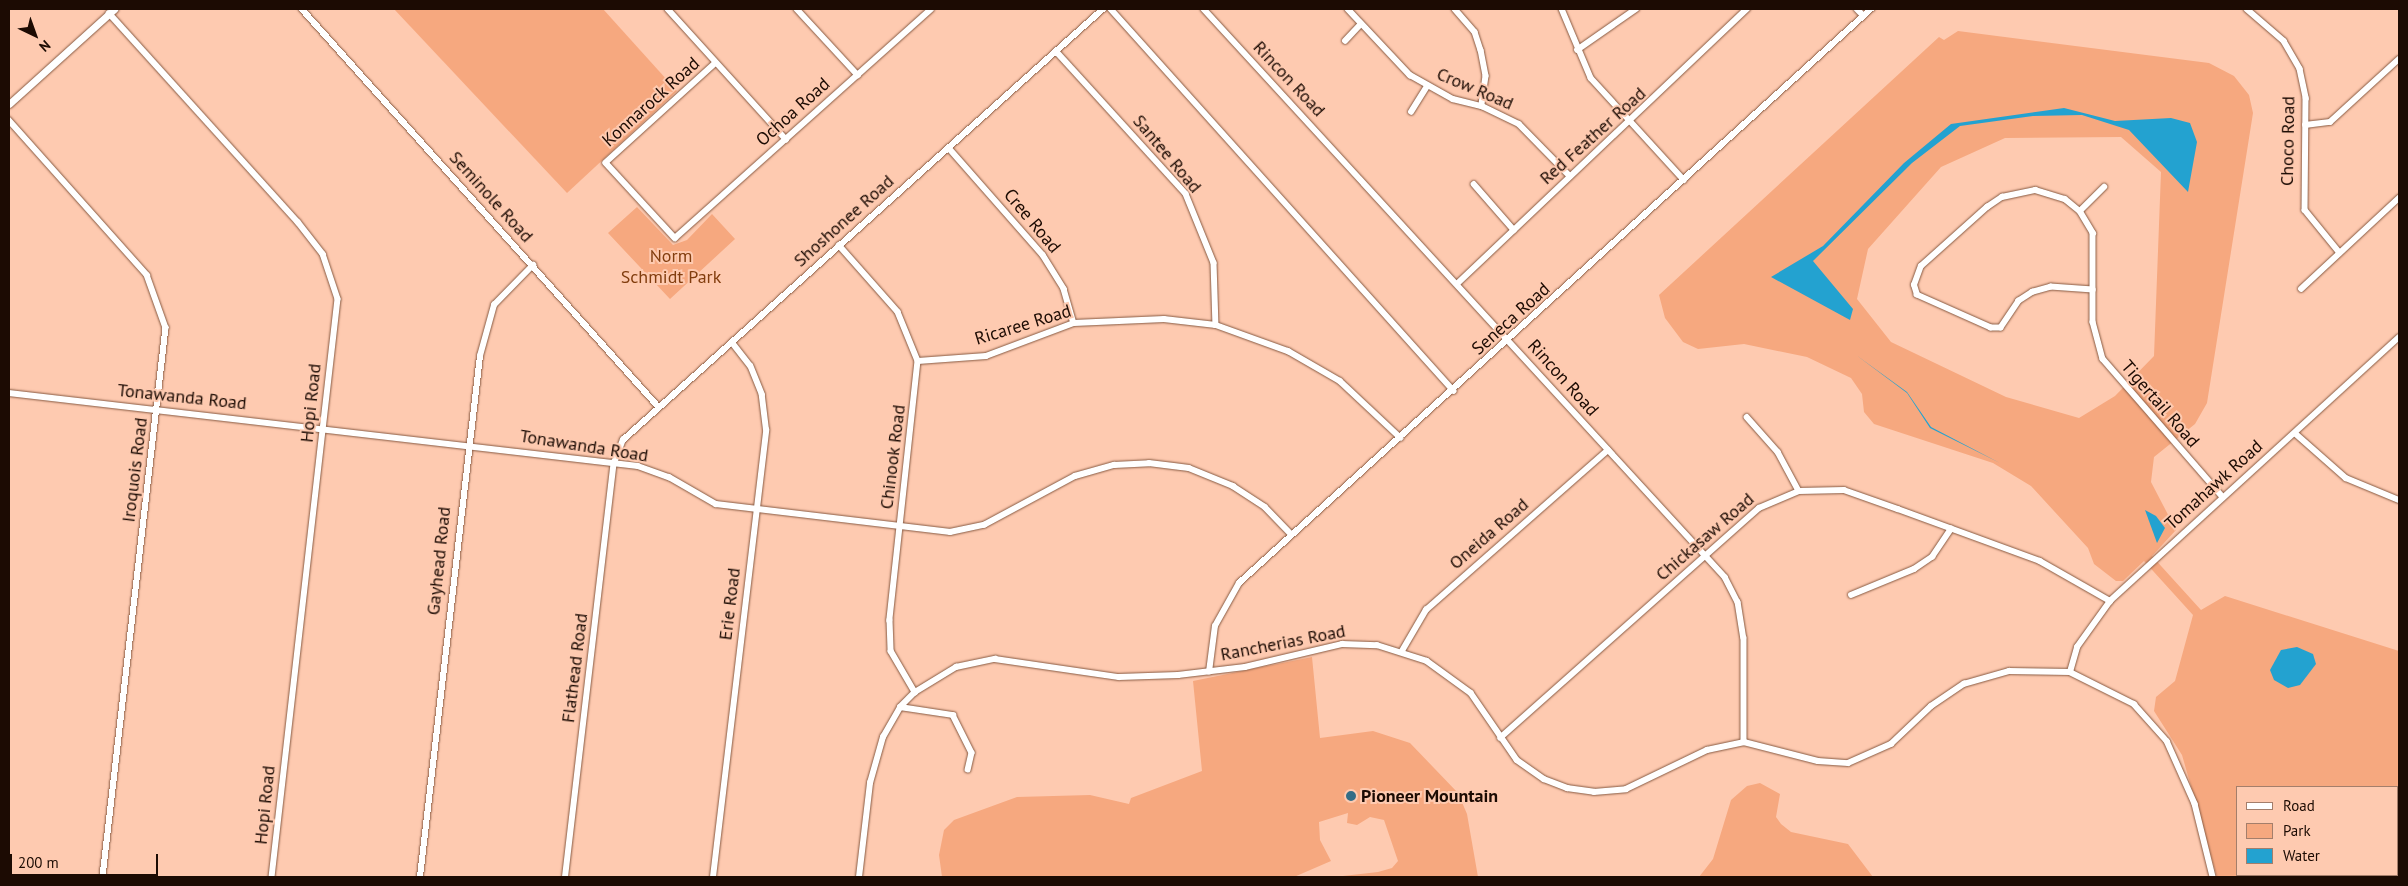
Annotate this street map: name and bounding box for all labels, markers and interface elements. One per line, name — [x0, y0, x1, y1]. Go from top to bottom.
north arrow — [10, 10, 60, 60]
text: N — [36, 36, 54, 56]
street label: Rincon Road — [1249, 37, 1329, 121]
street label: Konnarock Road — [598, 53, 704, 151]
street label: Crow Road — [1433, 63, 1517, 115]
street label: Ochoa Road — [752, 73, 834, 151]
street label: Red Feather Road — [1536, 83, 1650, 189]
street label: Choco Road — [2276, 96, 2300, 186]
street label: Santee Road — [1128, 111, 1206, 197]
street label: Seminole Road — [445, 147, 537, 247]
street label: Shoshonee Road — [790, 170, 898, 272]
street label: Cree Road — [999, 185, 1065, 257]
park label: Norm Schmidt Park — [621, 246, 721, 288]
street label: Seneca Road — [1468, 278, 1554, 360]
street label: Ricaree Road — [972, 300, 1074, 350]
street label: Rincon Road — [1523, 335, 1603, 421]
street label: Tigertail Road — [2116, 356, 2204, 452]
street label: Hopi Road — [296, 362, 326, 444]
street label: Tonawanda Road — [116, 379, 248, 415]
street label: Chinook Road — [876, 403, 910, 511]
street label: Iroquois Road — [118, 416, 152, 524]
street label: Tonawanda Road — [518, 425, 650, 467]
street label: Tomahawk Road — [2161, 435, 2267, 535]
street label: Chickasaw Road — [1651, 488, 1759, 586]
street label: Oneida Road — [1445, 494, 1533, 574]
street label: Gayhead Road — [423, 506, 455, 616]
street label: Erie Road — [715, 567, 745, 641]
street label: Flathead Road — [558, 612, 592, 724]
street label: Rancherias Road — [1219, 620, 1347, 666]
street label: Hopi Road — [250, 764, 280, 846]
place label: Pioneer Mountain — [1361, 785, 1498, 807]
legend — [2236, 786, 2398, 876]
marker: Pioneer Mountain — [1345, 790, 1357, 802]
text: Road — [2283, 796, 2315, 815]
text: Park — [2283, 821, 2311, 840]
scale bar — [12, 844, 160, 876]
text: Water — [2283, 846, 2320, 865]
text: 200 m — [18, 853, 59, 872]

